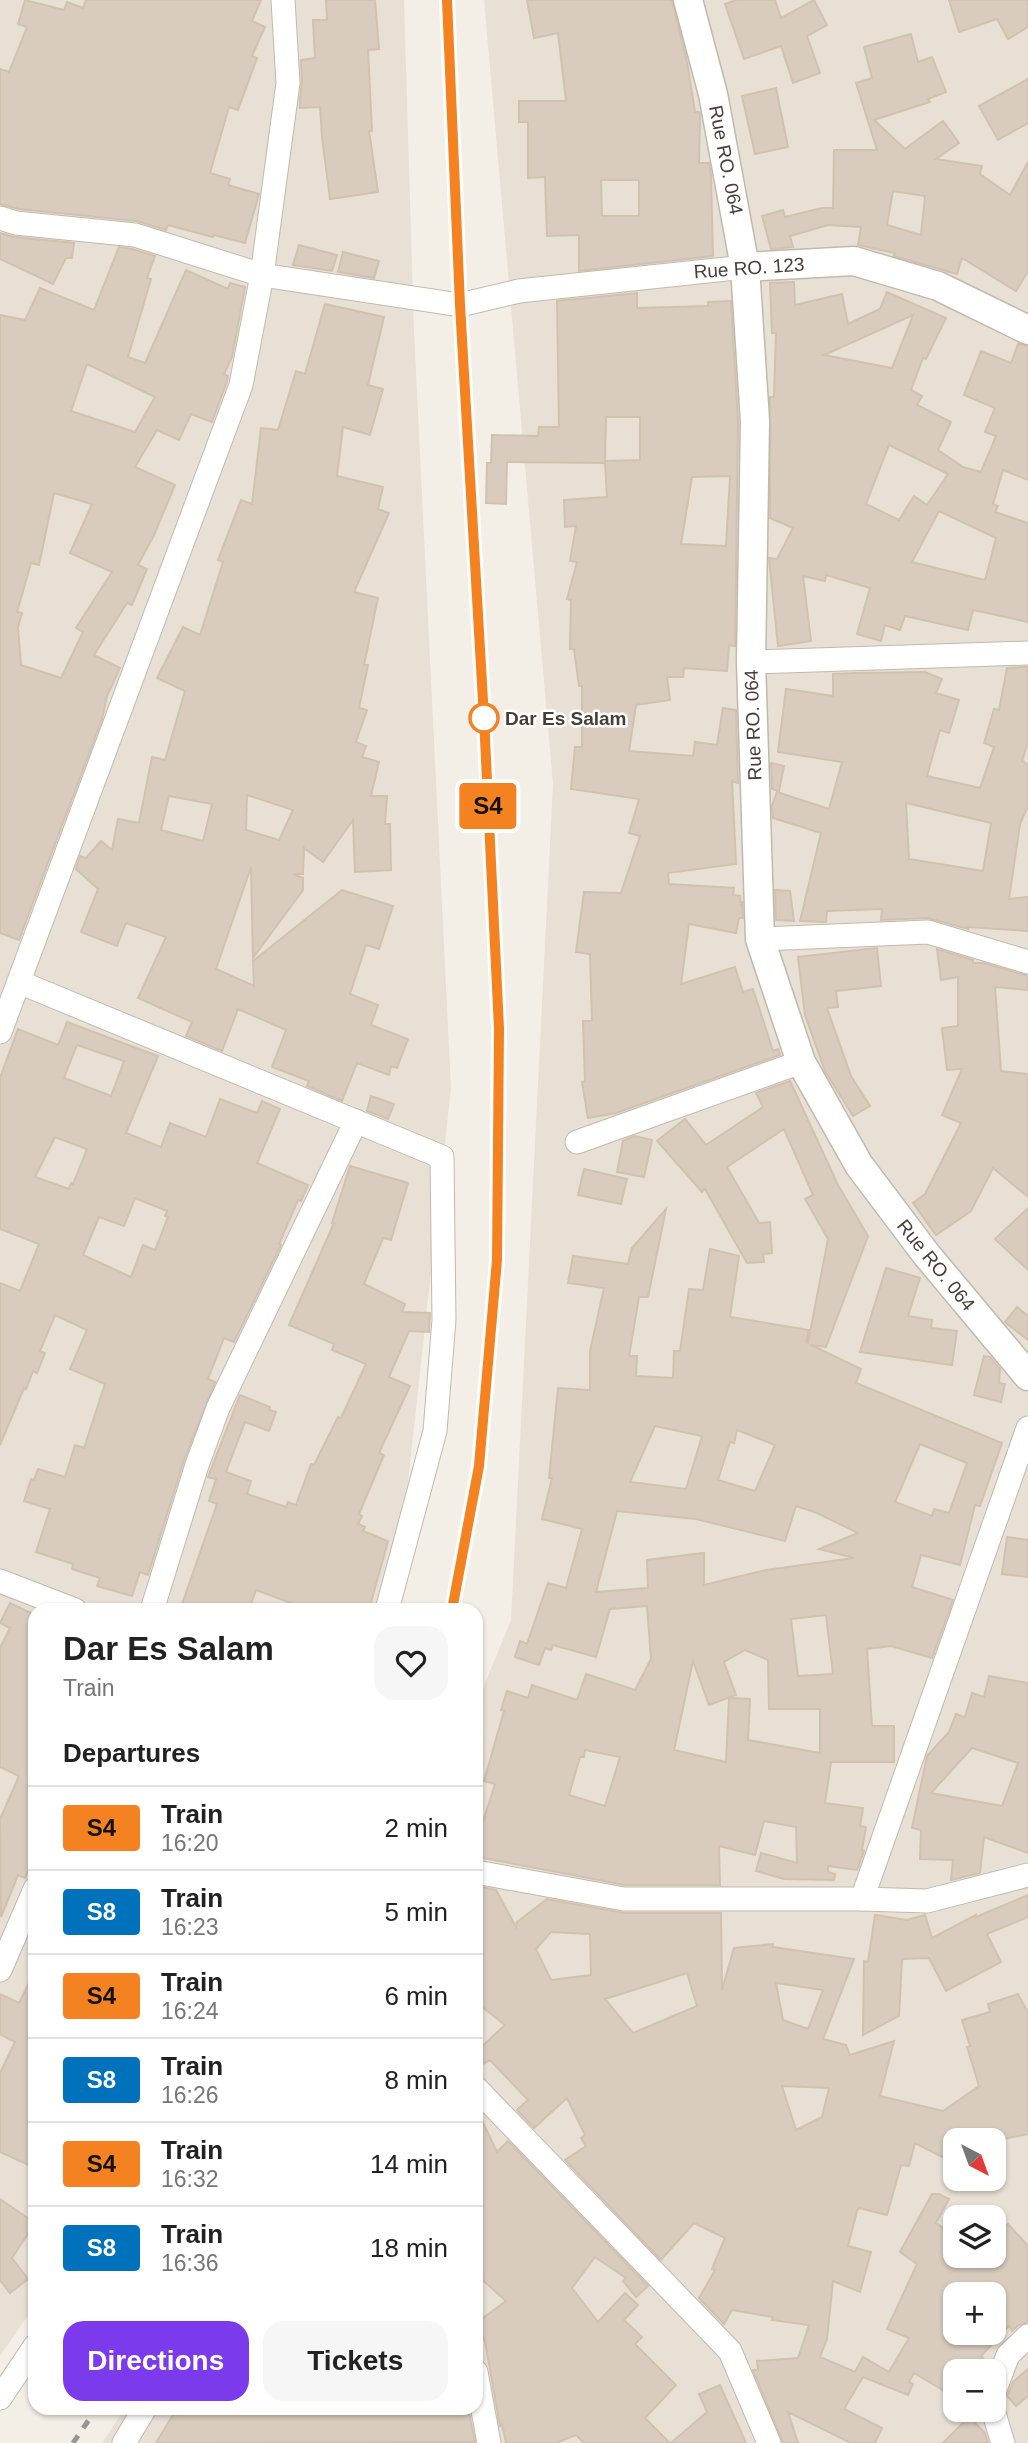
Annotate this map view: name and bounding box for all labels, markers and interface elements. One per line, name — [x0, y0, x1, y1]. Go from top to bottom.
street label: Rue RO. 064 — [705, 104, 747, 217]
street label: Rue RO. 123 — [693, 254, 805, 282]
street label: Rue RO. 064 — [741, 669, 765, 781]
marker: Dar Es Salam — [469, 703, 499, 733]
place label: Dar Es Salam — [505, 708, 626, 729]
line badge: S4 — [456, 783, 520, 829]
text: S4 — [473, 792, 503, 819]
street label: Rue RO. 064 — [893, 1215, 979, 1315]
button: heart — [374, 1626, 448, 1700]
text: Dar Es Salam — [63, 1630, 274, 1667]
text: Train — [63, 1675, 115, 1701]
text: Departures — [63, 1738, 200, 1768]
text: Train — [161, 1799, 223, 1829]
text: 2 min — [384, 1813, 448, 1843]
text: S4 — [87, 1814, 116, 1841]
text: 16:20 — [161, 1830, 219, 1856]
text: Train — [161, 1883, 223, 1913]
text: 5 min — [384, 1897, 448, 1927]
text: S8 — [87, 1898, 116, 1925]
text: 16:23 — [161, 1914, 219, 1940]
text: Train — [161, 1967, 223, 1997]
text: 6 min — [384, 1981, 448, 2011]
text: S4 — [87, 1982, 116, 2009]
text: 16:24 — [161, 1998, 219, 2024]
text: Train — [161, 2051, 223, 2081]
text: 8 min — [384, 2065, 448, 2095]
text: S8 — [87, 2066, 116, 2093]
text: 16:26 — [161, 2082, 219, 2108]
north arrow — [943, 2128, 1006, 2191]
map controls — [943, 2128, 1006, 2422]
text: Train — [161, 2135, 223, 2165]
text: 14 min — [370, 2149, 448, 2179]
text: S4 — [87, 2150, 116, 2177]
text: 16:32 — [161, 2166, 219, 2192]
button: layers — [943, 2205, 1006, 2268]
text: Train — [161, 2219, 223, 2249]
text: 18 min — [370, 2233, 448, 2263]
text: S8 — [87, 2234, 116, 2261]
text: 16:36 — [161, 2250, 219, 2276]
button: + — [943, 2282, 1006, 2345]
button: Directions — [63, 2321, 249, 2401]
button: Tickets — [263, 2321, 448, 2401]
button: − — [943, 2359, 1006, 2422]

